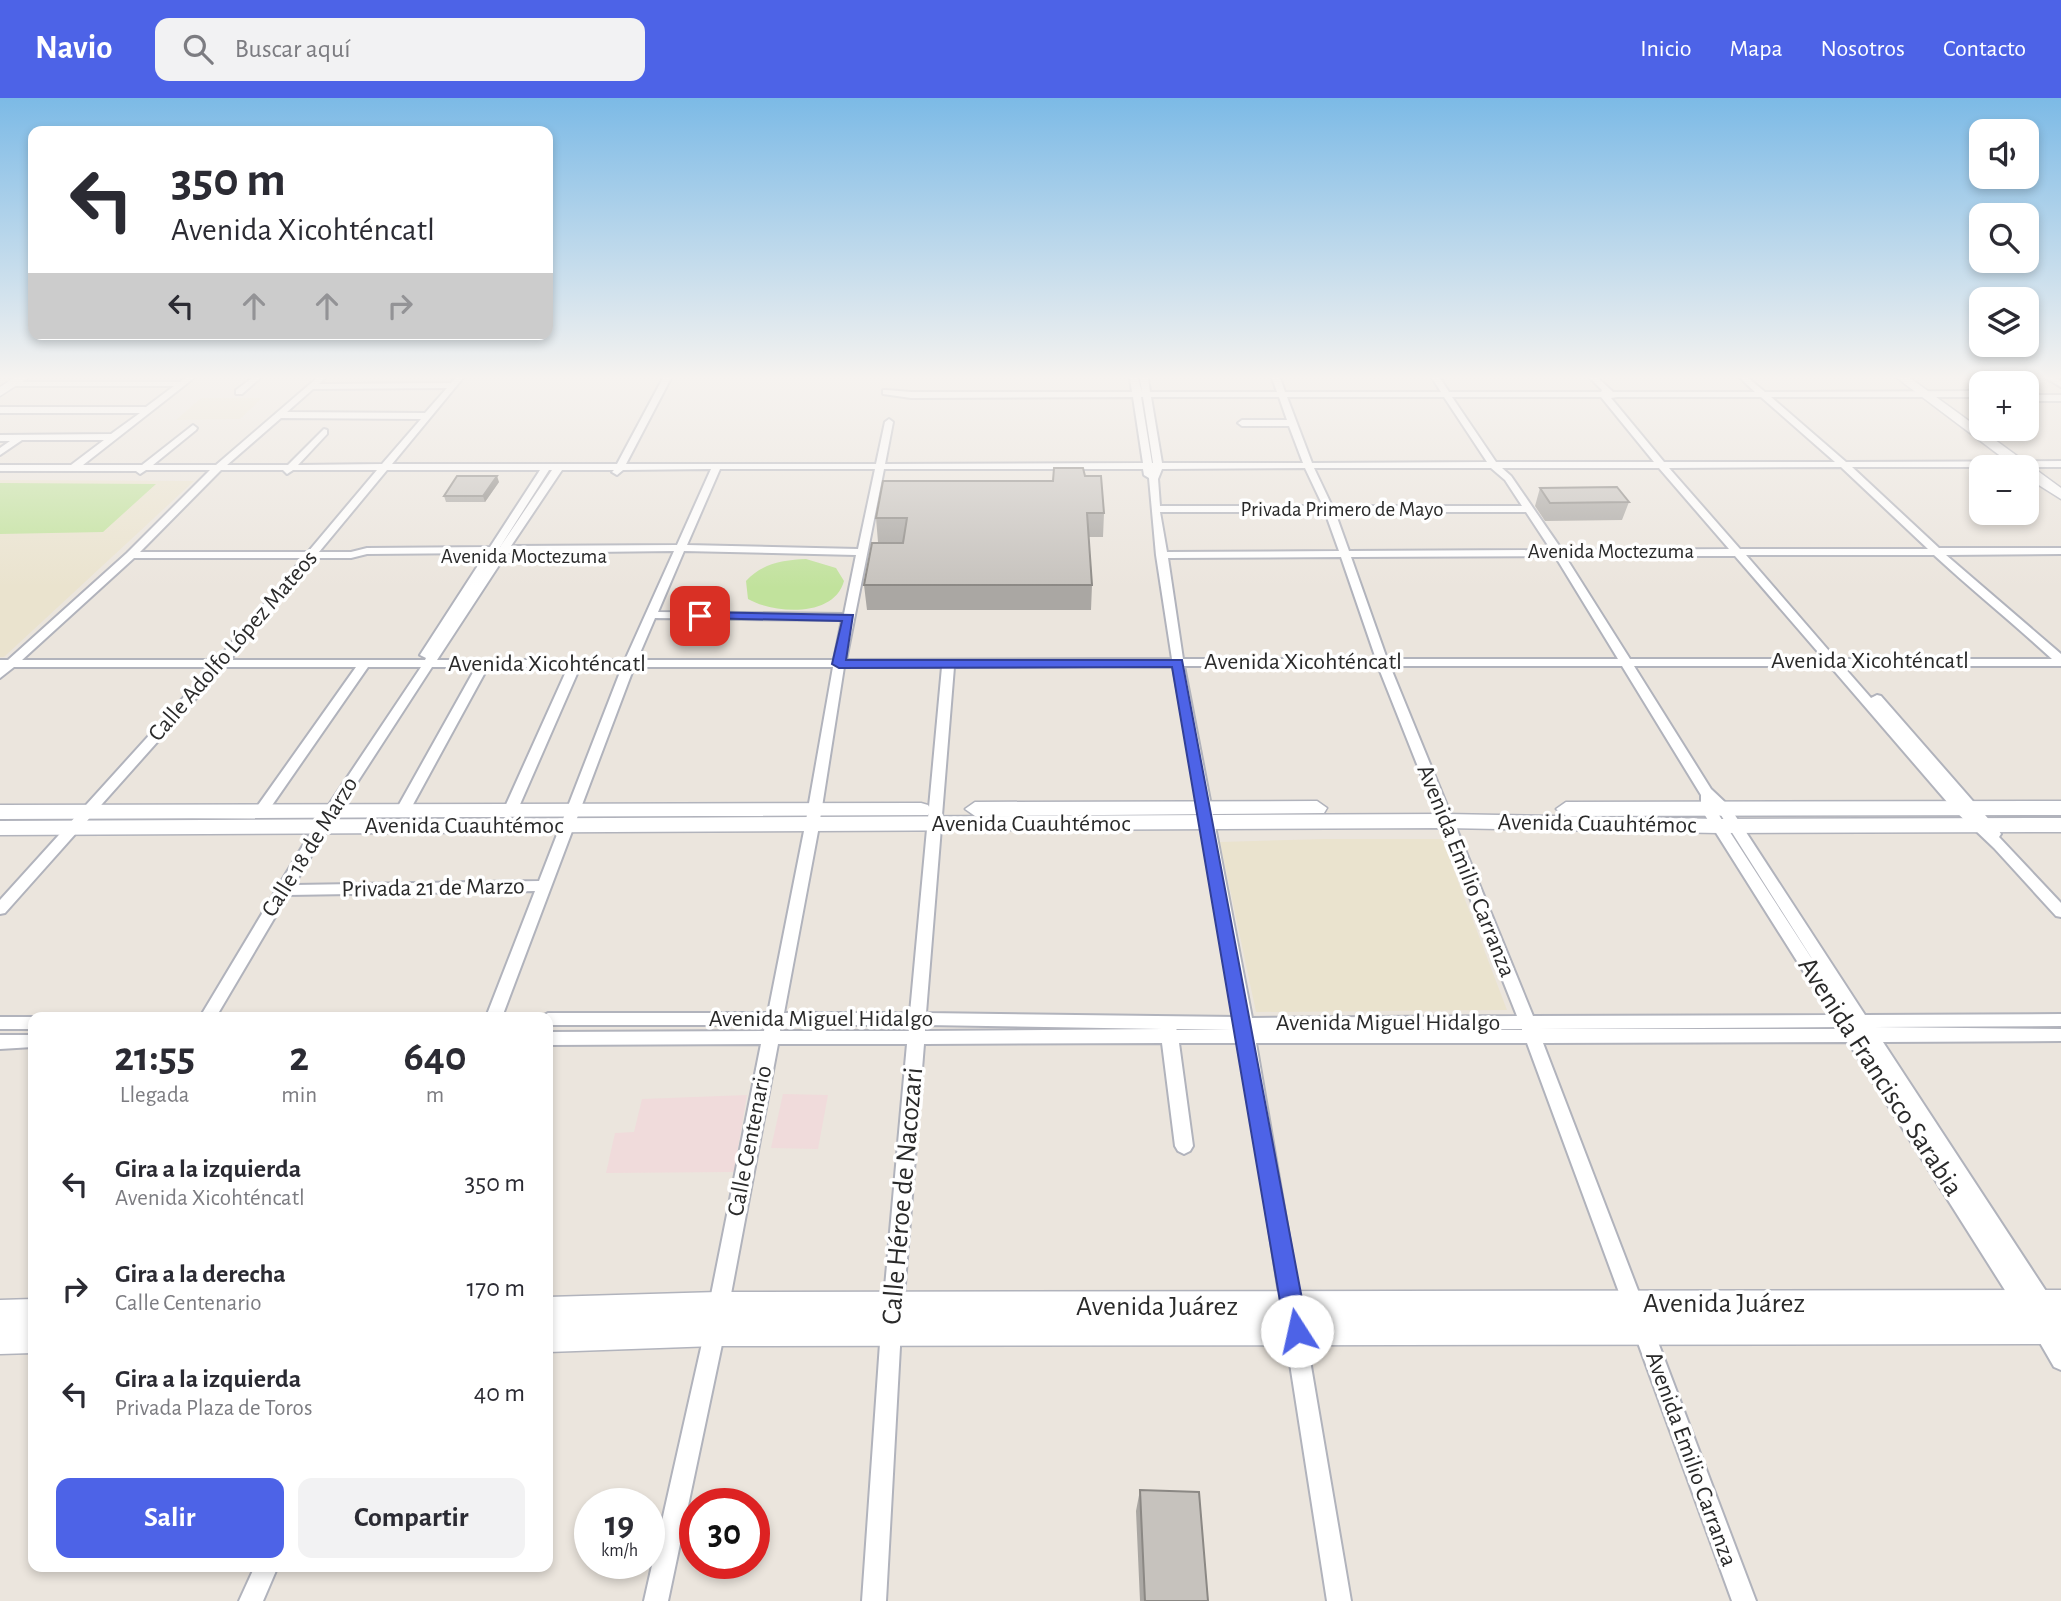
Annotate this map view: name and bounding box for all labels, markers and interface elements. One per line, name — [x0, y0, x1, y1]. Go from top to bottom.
search box — [155, 18, 645, 81]
icon: search — [179, 30, 217, 68]
text: Navio — [35, 32, 113, 65]
text: Buscar aquí — [235, 36, 351, 62]
text: Inicio — [1640, 37, 1691, 61]
text: Mapa — [1729, 37, 1783, 61]
text: Nosotros — [1821, 37, 1905, 61]
text: Contacto — [1943, 37, 2026, 61]
map controls — [1969, 119, 2039, 525]
button: sound — [1969, 119, 2039, 189]
icon: left — [56, 154, 147, 245]
text: 350 m — [171, 156, 286, 205]
button: search — [1969, 203, 2039, 273]
text: Avenida Xicohténcatl — [171, 214, 435, 246]
icon: left — [162, 287, 200, 325]
icon: ahead — [235, 287, 273, 325]
icon: ahead — [308, 287, 346, 325]
icon: right — [381, 287, 419, 325]
button: layers — [1969, 287, 2039, 357]
button: + — [1969, 371, 2039, 441]
button: − — [1969, 455, 2039, 525]
street label: Privada Primero de Mayo — [1240, 499, 1444, 520]
street label: Avenida Moctezuma — [1528, 541, 1694, 562]
street label: Calle Adolfo López Mateos — [144, 546, 322, 746]
street label: Avenida Moctezuma — [441, 546, 607, 567]
pin — [670, 586, 730, 646]
icon: arrive — [681, 597, 719, 635]
street label: Avenida Xicohténcatl — [1771, 649, 1969, 673]
street label: Avenida Xicohténcatl — [1204, 650, 1402, 674]
street label: Avenida Xicohténcatl — [448, 652, 646, 676]
street label: Avenida Emilio Carranza — [1412, 761, 1520, 981]
street label: Calle 18 de Marzo — [257, 773, 363, 921]
street label: Avenida Cuauhtémoc — [1497, 810, 1697, 838]
street label: Avenida Cuauhtémoc — [932, 812, 1130, 836]
street label: Avenida Cuauhtémoc — [365, 814, 563, 838]
street label: Privada 21 de Marzo — [341, 874, 525, 902]
street label: Avenida Francisco Sarabia — [1792, 953, 1968, 1201]
street label: Avenida Miguel Hidalgo — [709, 1007, 933, 1031]
street label: Avenida Miguel Hidalgo — [1276, 1011, 1500, 1035]
text: 21:55 — [114, 1036, 195, 1078]
text: 2 — [289, 1036, 309, 1078]
text: 640 — [403, 1036, 467, 1078]
street label: Calle Centenario — [724, 1064, 776, 1218]
street label: Calle Héroe de Nacozari — [878, 1066, 928, 1326]
text: Llegada — [120, 1084, 189, 1107]
text: min — [281, 1084, 317, 1107]
text: m — [426, 1084, 444, 1107]
text: Gira a la izquierda — [115, 1156, 301, 1182]
icon: left — [56, 1165, 94, 1203]
text: 350 m — [465, 1170, 525, 1196]
text: Avenida Xicohténcatl — [115, 1187, 305, 1210]
text: Gira a la derecha — [115, 1261, 286, 1287]
icon: right — [56, 1270, 94, 1308]
text: 170 m — [466, 1275, 525, 1301]
street label: Avenida Juárez — [1643, 1290, 1805, 1318]
text: Calle Centenario — [115, 1292, 262, 1315]
street label: Avenida Juárez — [1076, 1293, 1238, 1321]
position arrow — [1260, 1294, 1334, 1368]
street label: Avenida Emilio Carranza — [1641, 1348, 1741, 1570]
text: Gira a la izquierda — [115, 1366, 301, 1392]
icon: left — [56, 1375, 94, 1413]
text: 40 m — [474, 1380, 525, 1406]
text: Privada Plaza de Toros — [115, 1397, 312, 1420]
button: Salir — [56, 1478, 284, 1558]
button: Compartir — [298, 1478, 525, 1558]
speed limit sign: 30 — [679, 1488, 770, 1579]
text: 19 — [605, 1507, 634, 1542]
text: km/h — [601, 1542, 638, 1560]

